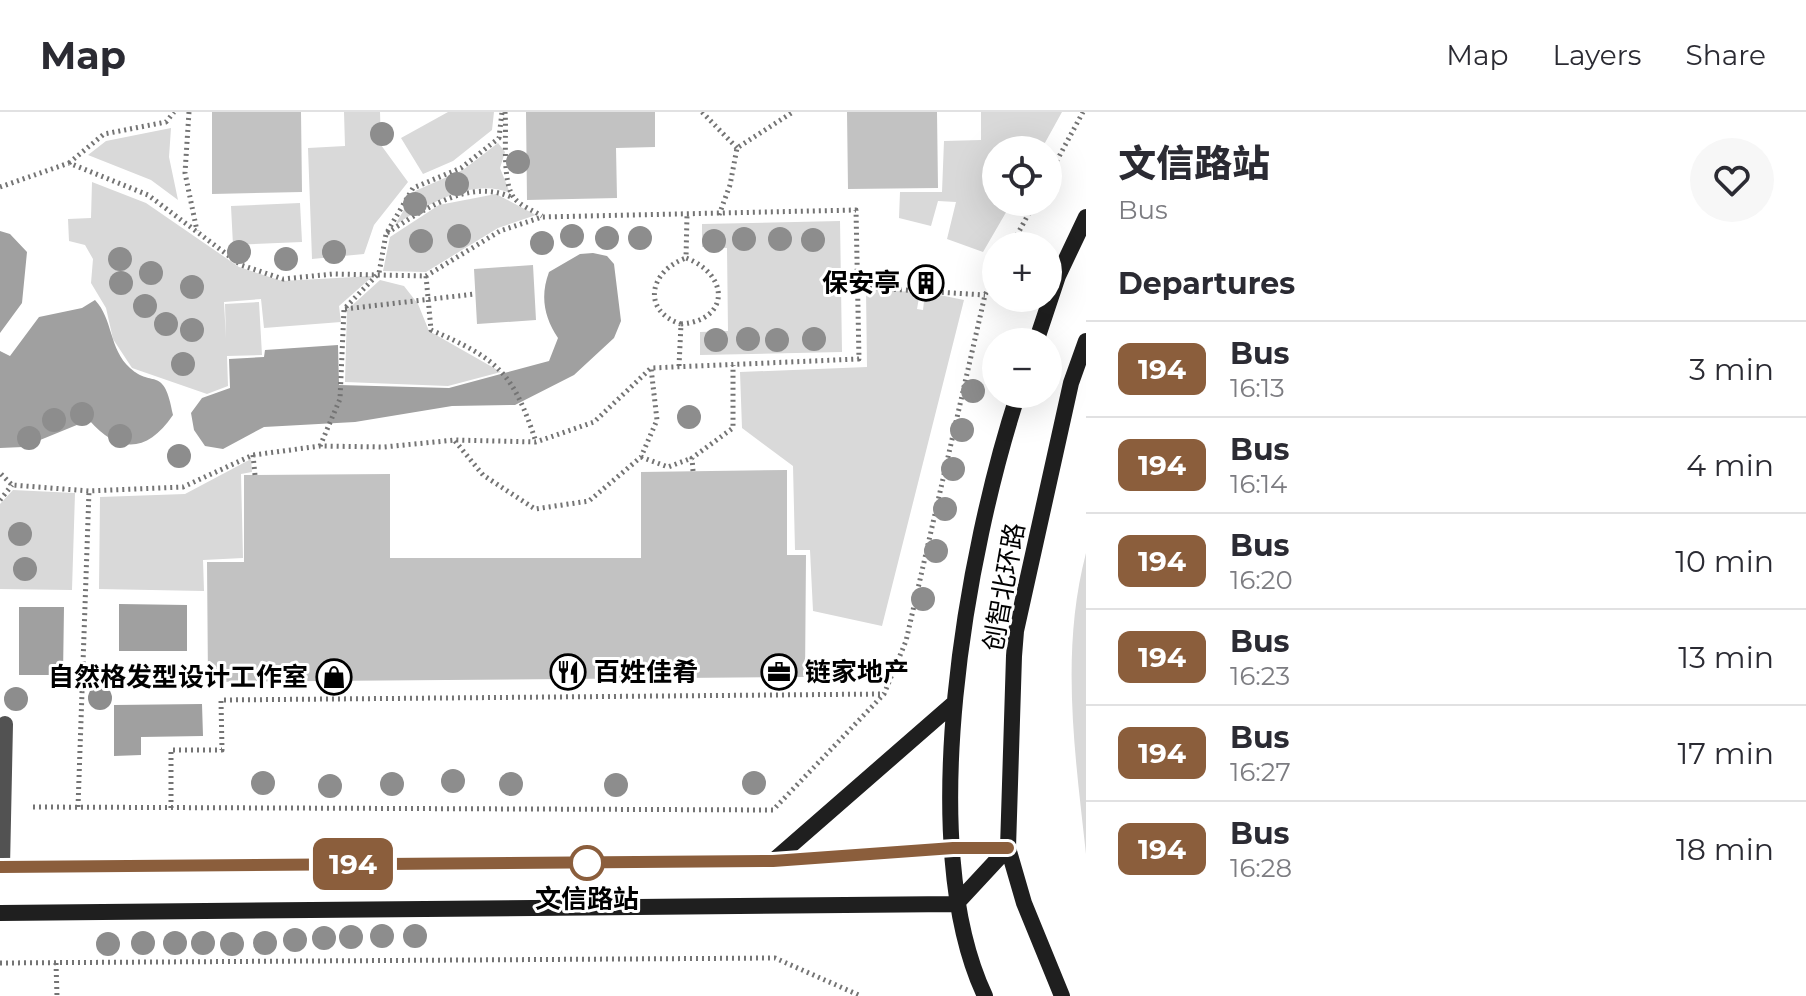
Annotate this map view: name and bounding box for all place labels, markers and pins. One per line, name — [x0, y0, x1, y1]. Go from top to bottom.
building icon: 保安亭 — [907, 264, 945, 302]
place label: 保安亭 — [822, 267, 900, 299]
restaurant icon: 百姓佳肴 — [549, 653, 587, 691]
office icon: 链家地产 — [760, 653, 798, 691]
place label: 百姓佳肴 — [594, 656, 698, 688]
place label: 链家地产 — [805, 656, 909, 688]
shop icon: 自然格发型设计工作室 — [315, 658, 353, 696]
place label: 自然格发型设计工作室 — [48, 661, 308, 693]
marker: 文信路站 — [570, 846, 604, 880]
place label: 文信路站 — [535, 883, 639, 915]

